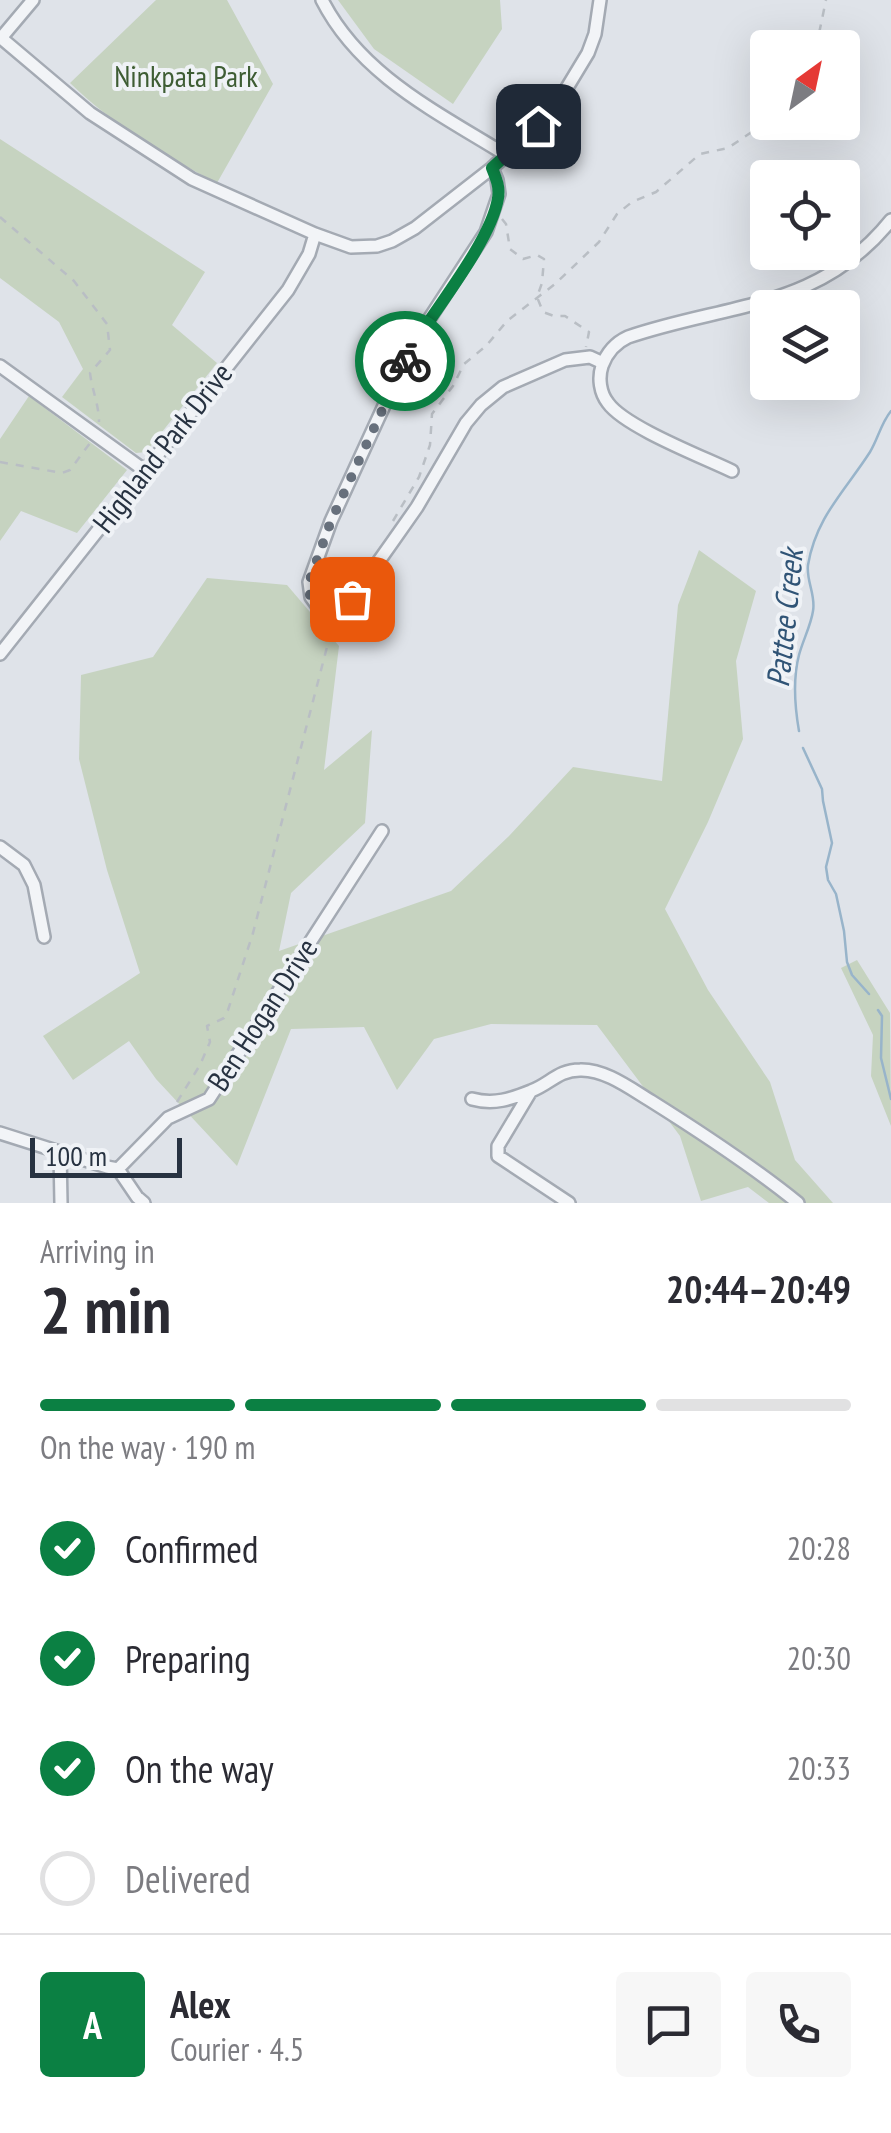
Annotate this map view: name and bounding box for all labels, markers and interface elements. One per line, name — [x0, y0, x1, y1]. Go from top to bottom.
north arrow — [750, 30, 860, 140]
map controls — [750, 30, 860, 400]
park label: Ninkpata Park — [114, 56, 258, 95]
pin — [496, 84, 581, 169]
icon: home — [511, 99, 566, 154]
button: locate — [750, 160, 860, 270]
button: layers — [750, 290, 860, 400]
courier — [355, 311, 455, 411]
icon: bike — [378, 334, 433, 389]
street label: Highland Park Drive — [83, 354, 240, 540]
water label: Pattee Creek — [756, 543, 812, 689]
pin — [310, 557, 395, 642]
icon: bag — [325, 572, 380, 627]
street label: Ben Hogan Drive — [198, 931, 326, 1098]
scale bar — [30, 1133, 182, 1178]
text: 100 m — [45, 1137, 107, 1174]
text: Arriving in — [40, 1230, 155, 1272]
text: 20:44–20:49 — [666, 1264, 851, 1313]
text: 2 min — [40, 1267, 171, 1351]
text: On the way · 190 m — [40, 1426, 255, 1468]
icon: check — [40, 1521, 95, 1576]
text: Confirmed — [125, 1524, 258, 1573]
text: 20:28 — [787, 1527, 851, 1569]
icon: check — [40, 1631, 95, 1686]
text: Preparing — [125, 1634, 251, 1683]
text: 20:30 — [787, 1637, 851, 1679]
icon: check — [40, 1741, 95, 1796]
text: On the way — [125, 1744, 273, 1793]
text: 20:33 — [787, 1747, 851, 1789]
text: Delivered — [125, 1854, 251, 1903]
button: chat — [616, 1972, 721, 2077]
button: phone — [746, 1972, 851, 2077]
text: Alex — [170, 1979, 231, 2028]
text: A — [83, 2000, 102, 2049]
text: Courier · 4.5 — [170, 2028, 304, 2070]

